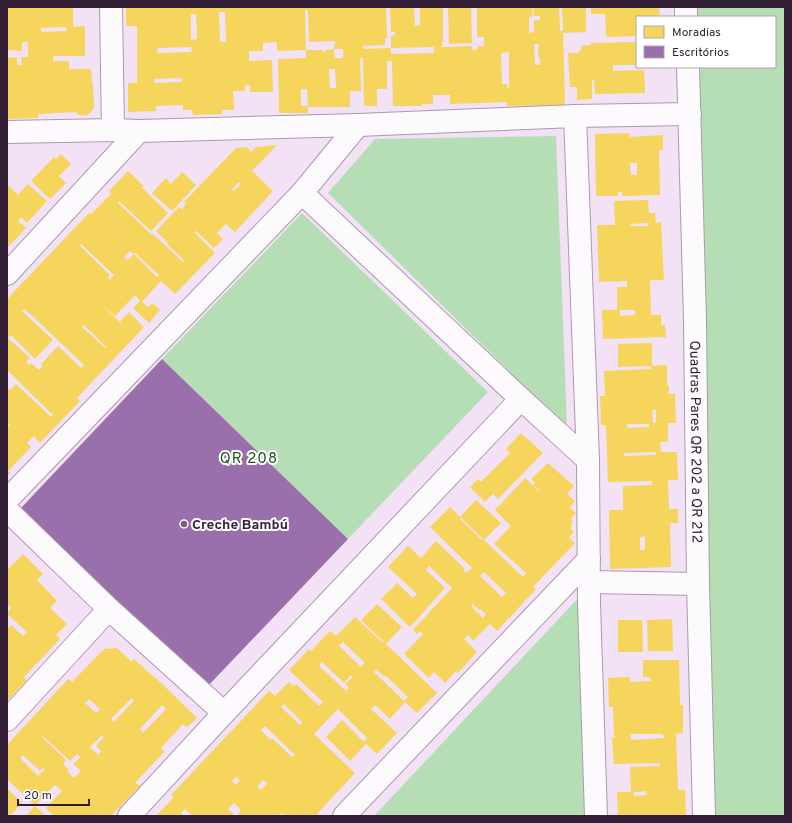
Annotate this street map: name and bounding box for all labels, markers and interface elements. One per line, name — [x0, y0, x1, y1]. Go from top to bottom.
legend — [636, 16, 776, 68]
text: Moradias — [672, 25, 721, 41]
text: Escritórios — [672, 45, 729, 61]
street label: Quadras Pares QR 202 a QR 212 — [685, 340, 705, 543]
district label: QR 208 — [220, 450, 278, 469]
place label: Creche Bambú — [192, 517, 288, 534]
marker: Creche Bambú — [179, 519, 189, 529]
scale bar — [18, 781, 89, 807]
text: 20 m — [24, 788, 52, 804]

